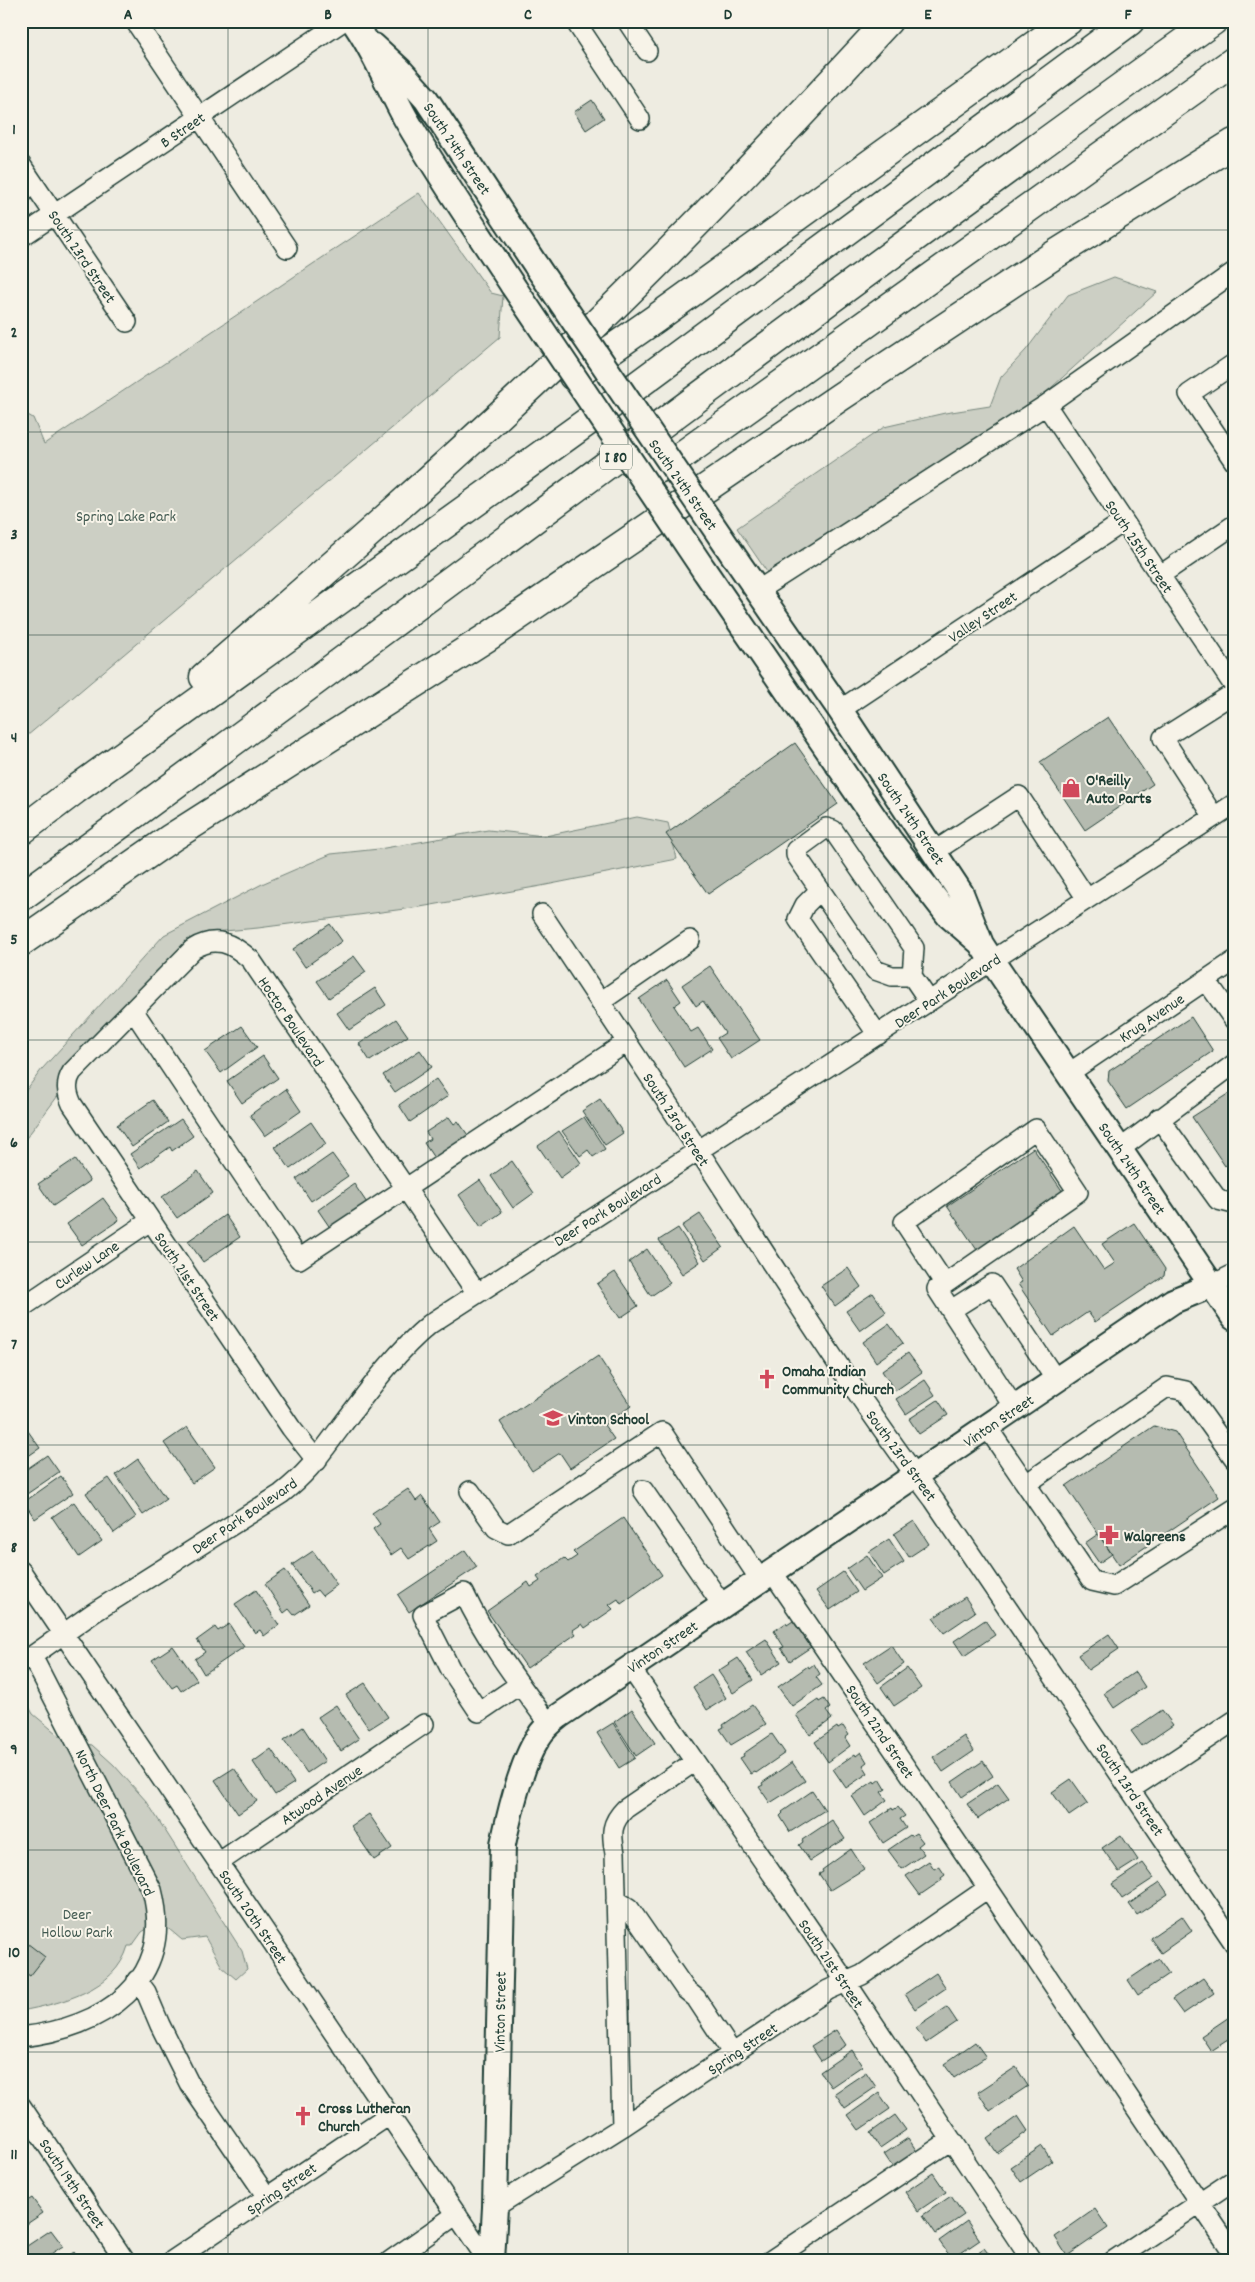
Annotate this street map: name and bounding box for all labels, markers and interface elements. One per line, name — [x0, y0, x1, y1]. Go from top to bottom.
text: A — [124, 4, 133, 27]
text: B — [324, 4, 332, 27]
text: C — [524, 4, 532, 27]
text: D — [724, 4, 733, 27]
text: E — [924, 4, 932, 27]
text: F — [1124, 4, 1132, 27]
street label: South 24th Street — [416, 98, 496, 200]
street label: B Street — [156, 107, 211, 155]
text: 1 — [12, 119, 16, 142]
street label: South 23rd Street — [41, 206, 121, 309]
text: 2 — [11, 322, 18, 345]
street label: South 24th Street — [642, 435, 722, 536]
road number: I 80 — [600, 444, 632, 470]
street label: South 25th Street — [1098, 496, 1178, 599]
park label: Spring Lake Park — [76, 506, 176, 529]
text: 3 — [10, 524, 18, 547]
street label: Valley Street — [944, 586, 1023, 650]
text: 4 — [11, 727, 17, 750]
street label: South 24th Street — [870, 768, 950, 870]
place label: O'Reilly Auto Parts — [1086, 770, 1152, 811]
shop icon: O'Reilly Auto Parts — [1060, 777, 1082, 799]
text: 5 — [10, 929, 18, 952]
street label: Deer Park Boulevard — [891, 949, 1006, 1035]
street label: Hoctor Boulevard — [251, 973, 329, 1072]
street label: Krug Avenue — [1115, 989, 1190, 1049]
street label: South 23rd Street — [636, 1069, 714, 1172]
street label: South 24th Street — [1091, 1118, 1171, 1220]
text: 6 — [10, 1132, 18, 1155]
street label: Deer Park Boulevard — [550, 1169, 667, 1253]
street label: South 21st Street — [147, 1228, 224, 1327]
street label: Curlew Lane — [50, 1236, 125, 1296]
text: 7 — [11, 1334, 17, 1357]
place label: Omaha Indian Community Church — [782, 1361, 894, 1402]
church icon: Omaha Indian Community Church — [756, 1368, 778, 1390]
street label: Vinton Street — [959, 1390, 1039, 1454]
street label: South 23rd Street — [859, 1406, 941, 1507]
school or university icon: Vinton School — [542, 1407, 564, 1429]
place label: Vinton School — [568, 1409, 649, 1432]
street label: Deer Park Boulevard — [188, 1473, 303, 1561]
pharmacy icon: Walgreens — [1098, 1524, 1120, 1546]
place label: Walgreens — [1124, 1526, 1186, 1549]
text: 8 — [11, 1537, 18, 1560]
street label: Vinton Street — [623, 1616, 703, 1680]
street label: South 22nd Street — [839, 1681, 919, 1784]
text: 9 — [10, 1739, 18, 1762]
street label: South 23rd Street — [1089, 1739, 1169, 1842]
street label: North Deer Park Boulevard — [68, 1746, 159, 1900]
street label: Atwood Avenue — [277, 1760, 368, 1832]
street label: South 20th Street — [212, 1866, 292, 1969]
park label: Deer Hollow Park — [41, 1904, 113, 1945]
street label: South 21st Street — [791, 1915, 868, 2014]
text: 10 — [8, 1942, 20, 1965]
street label: Vinton Street — [489, 1971, 514, 2053]
street label: Spring Street — [704, 2018, 783, 2082]
place label: Cross Lutheran Church — [318, 2098, 411, 2139]
church icon: Cross Lutheran Church — [292, 2105, 314, 2127]
street label: South 19th Street — [32, 2135, 110, 2234]
text: 11 — [10, 2144, 18, 2167]
street label: Spring Street — [243, 2158, 322, 2222]

